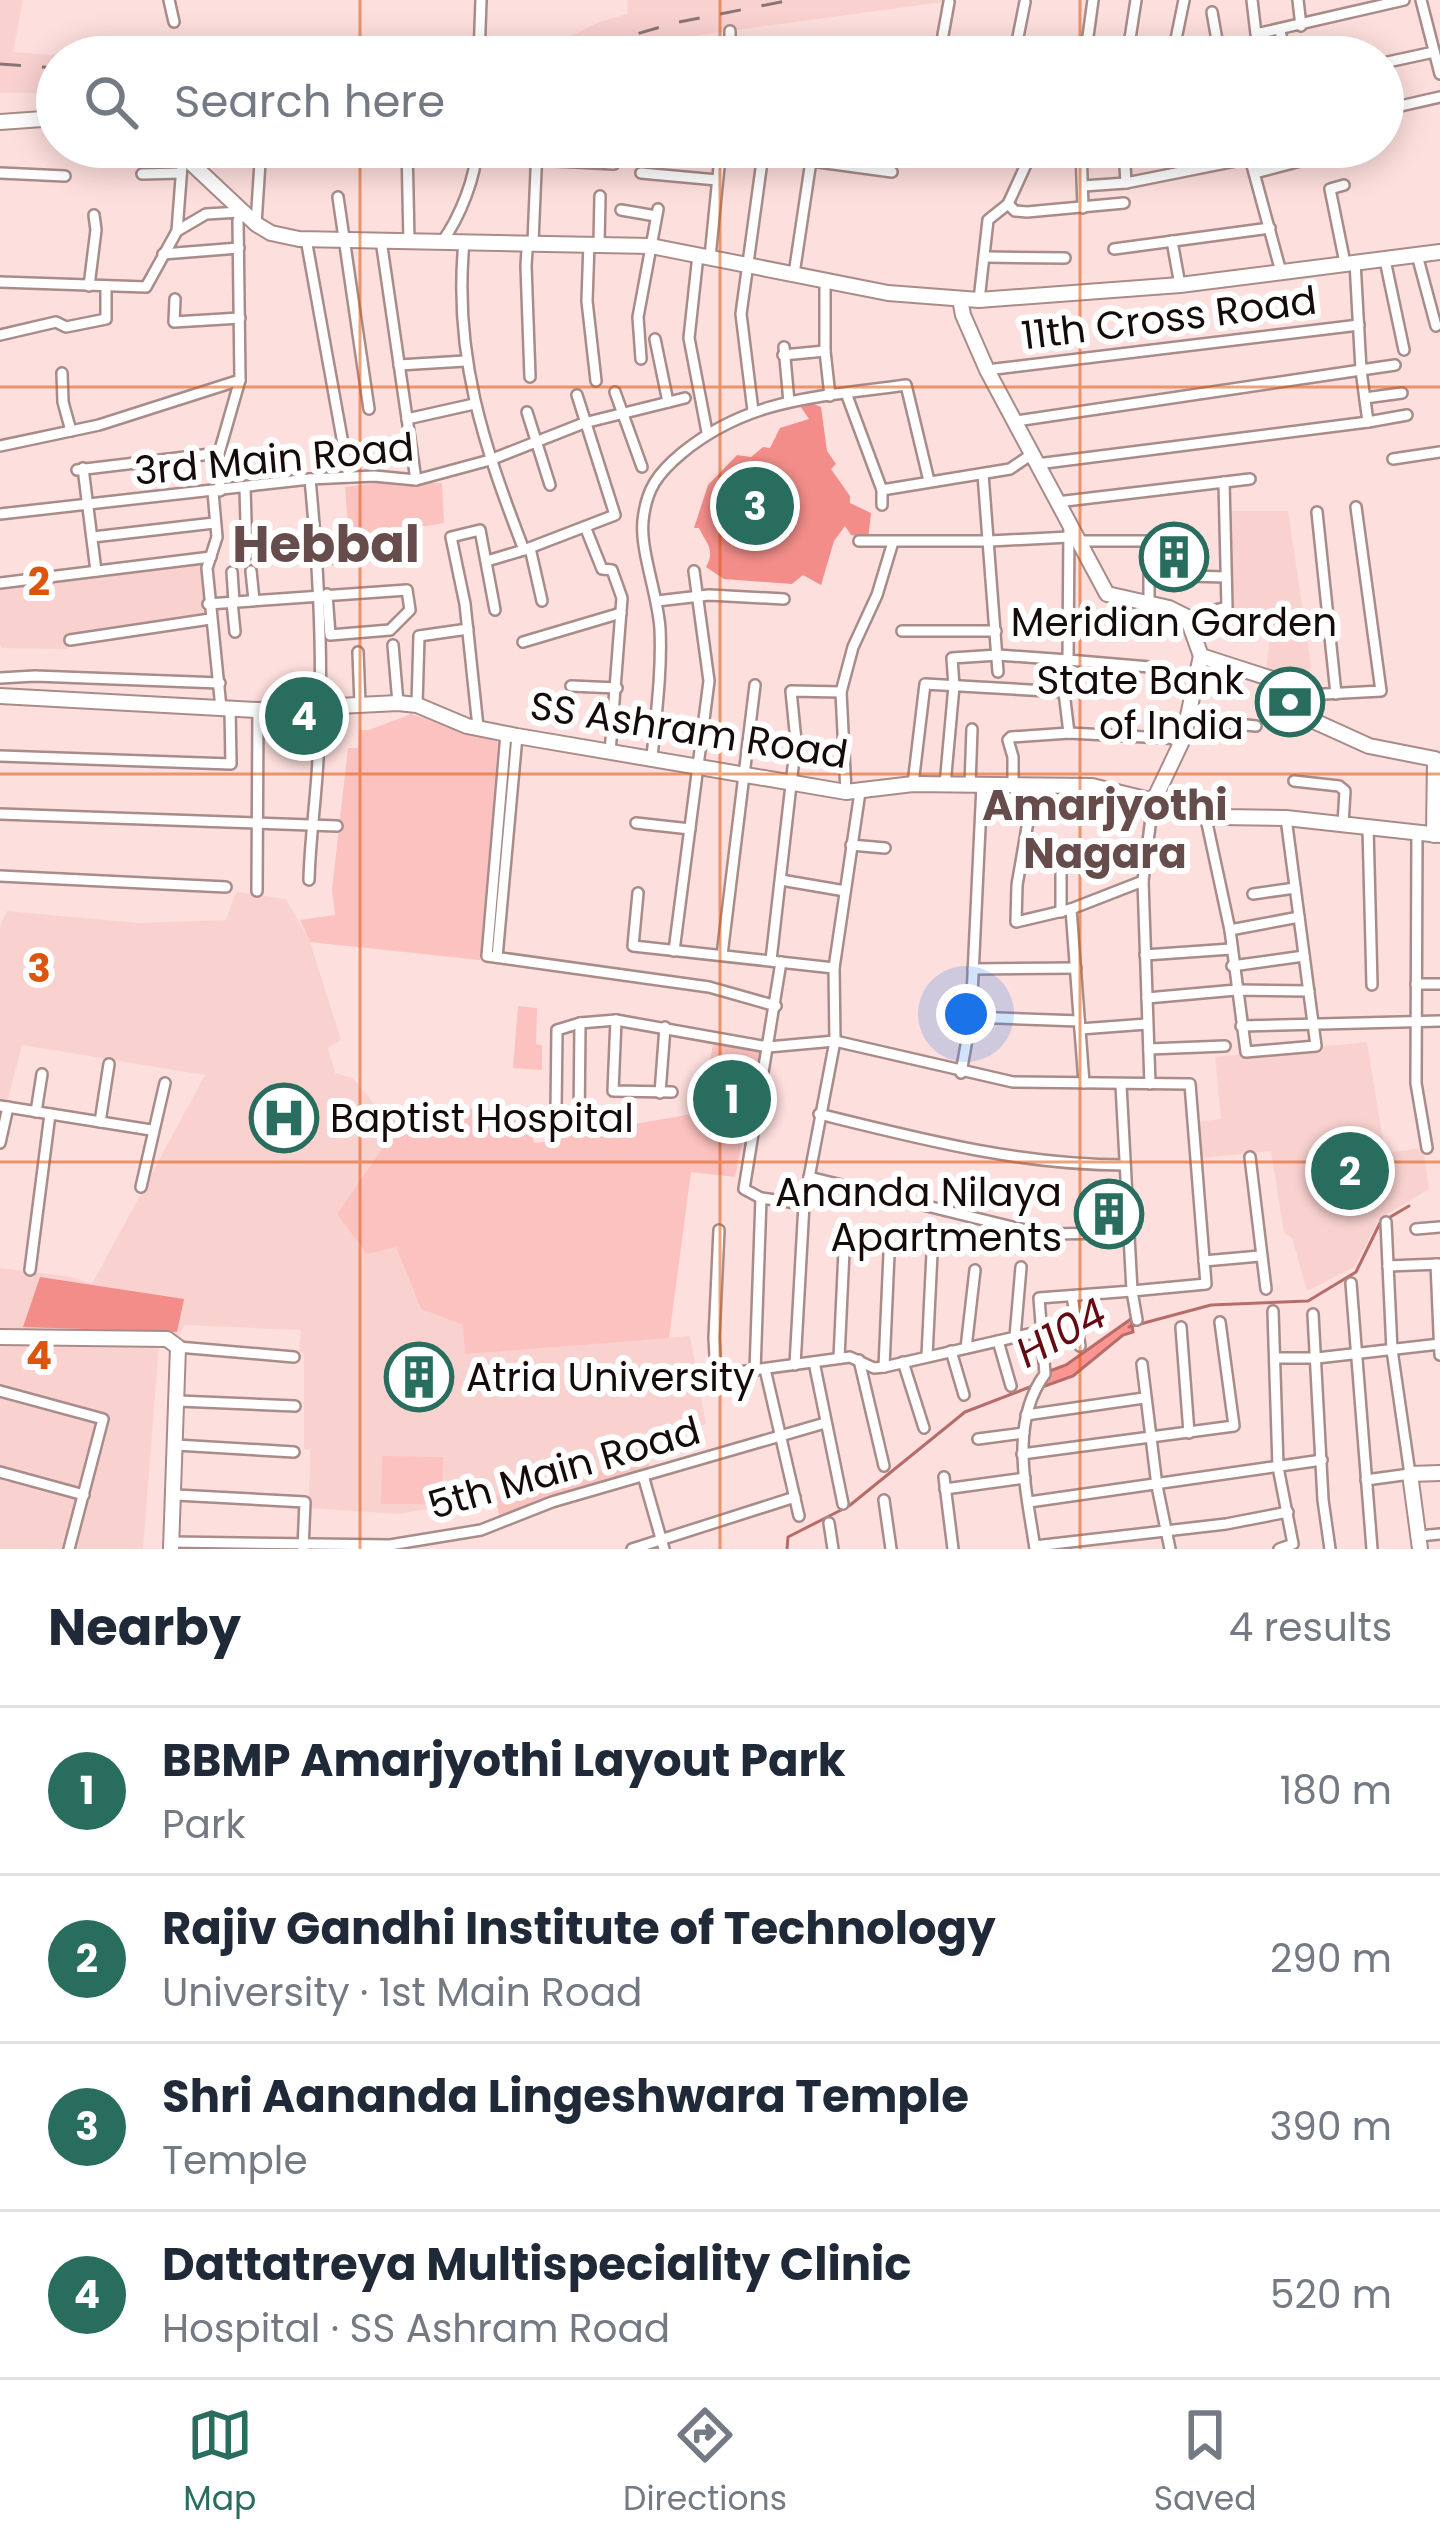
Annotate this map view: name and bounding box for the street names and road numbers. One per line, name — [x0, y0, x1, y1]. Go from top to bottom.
street label: 11th Cross Road — [1018, 273, 1320, 363]
street label: 3rd Main Road — [132, 419, 416, 499]
street label: SS Ashram Road — [526, 678, 852, 782]
street label: 5th Main Road — [422, 1403, 706, 1533]

